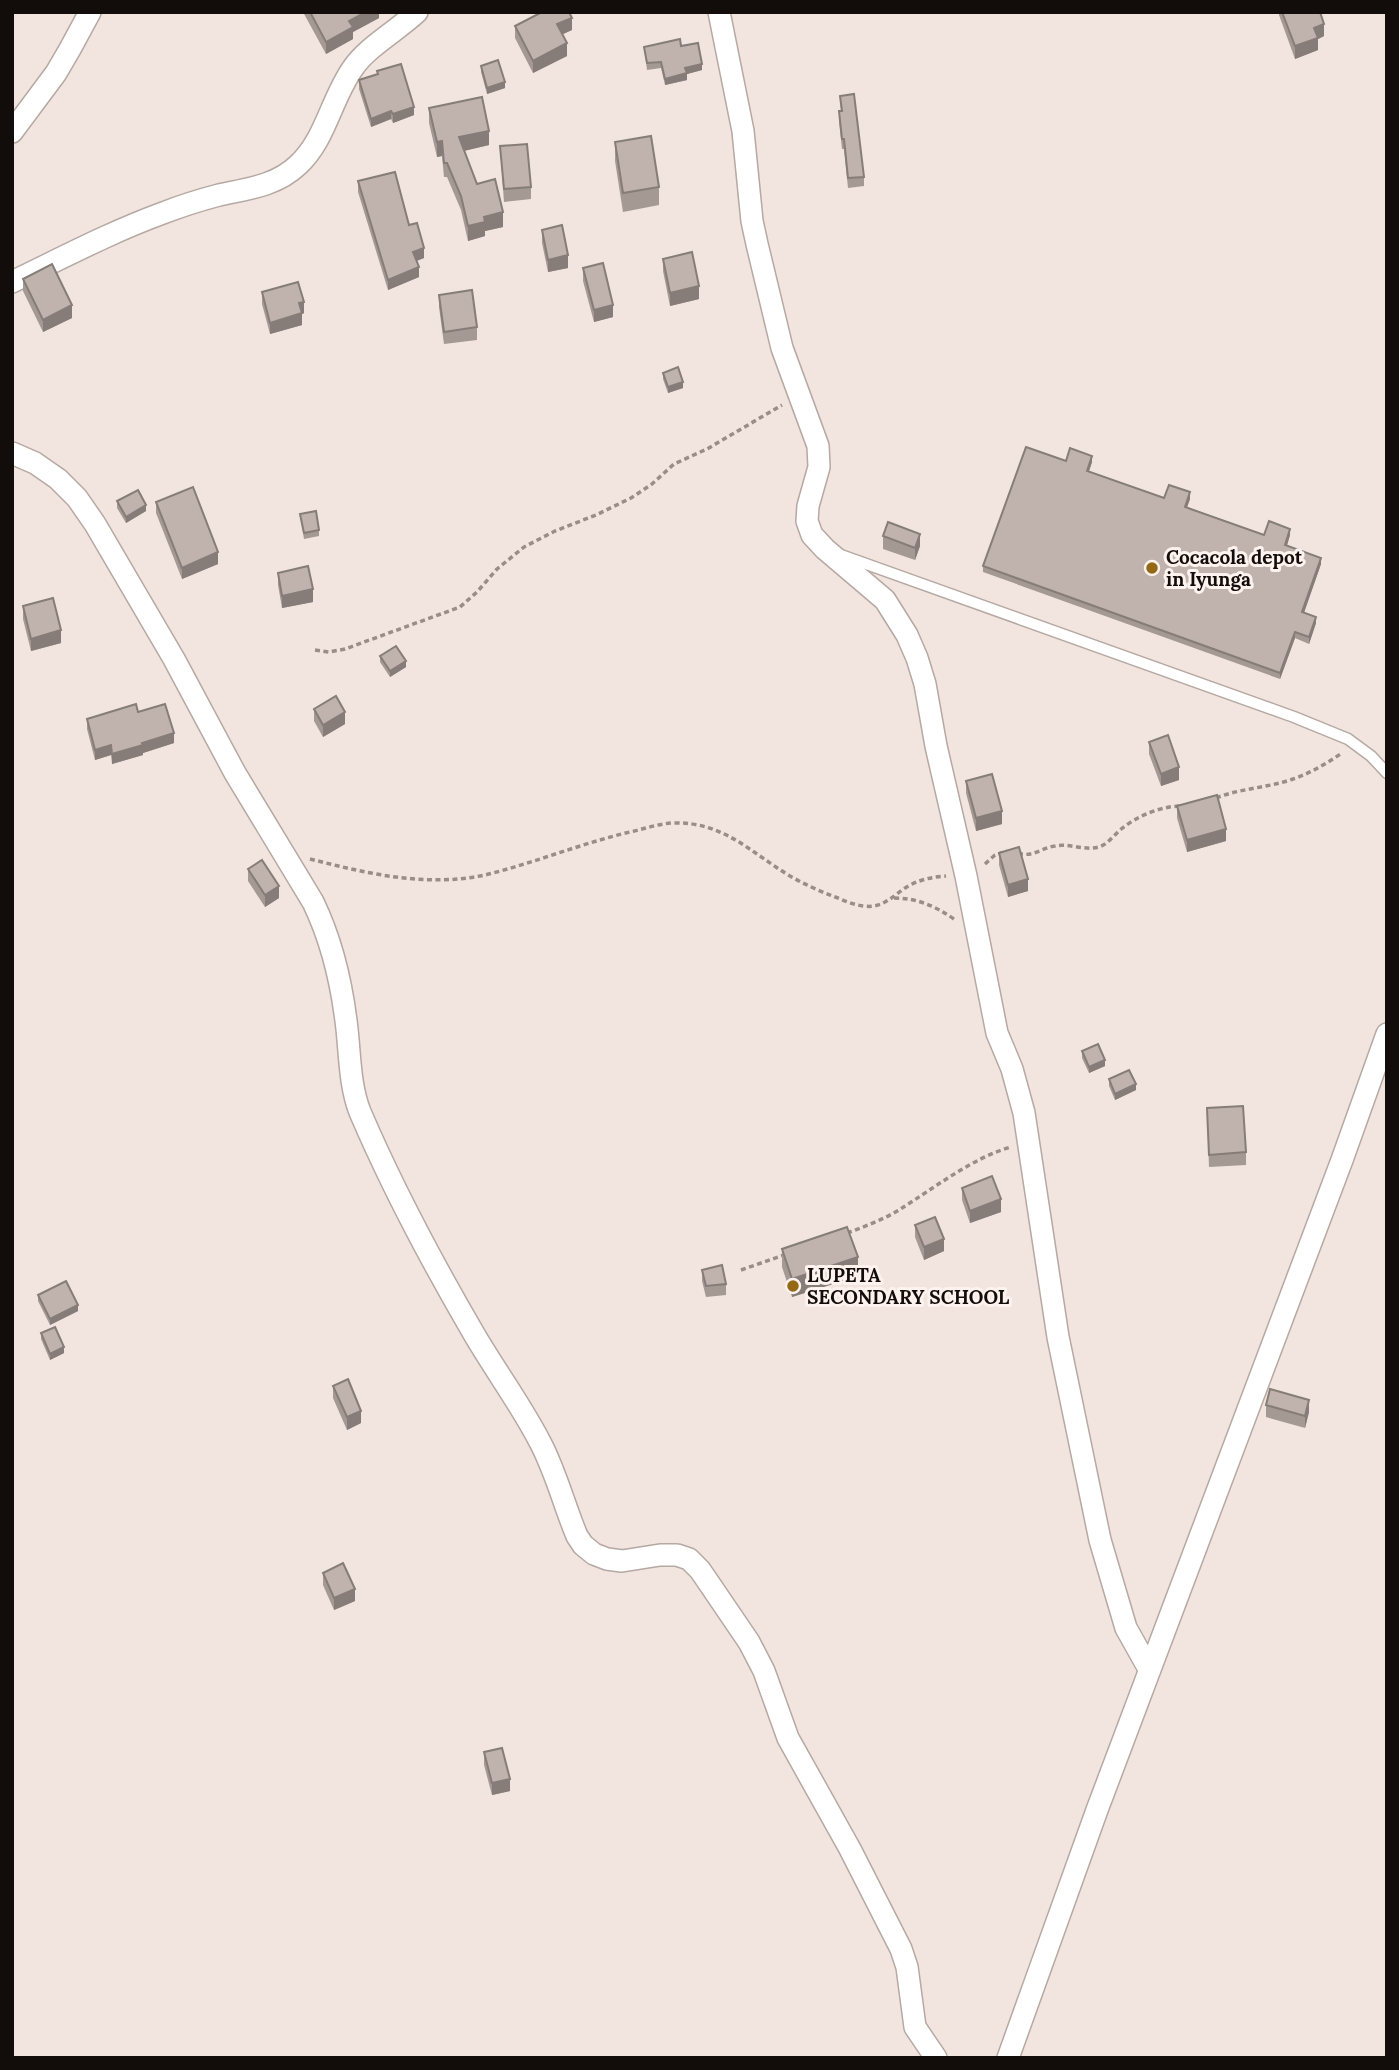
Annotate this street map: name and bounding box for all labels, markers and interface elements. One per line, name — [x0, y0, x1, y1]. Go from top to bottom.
place label: Cocacola depot in Iyunga — [1166, 545, 1304, 591]
marker: Cocacola depot in Iyunga — [1144, 560, 1160, 576]
place label: LUPETA SECONDARY SCHOOL — [807, 1263, 1010, 1309]
marker: LUPETA SECONDARY SCHOOL — [785, 1278, 801, 1294]

